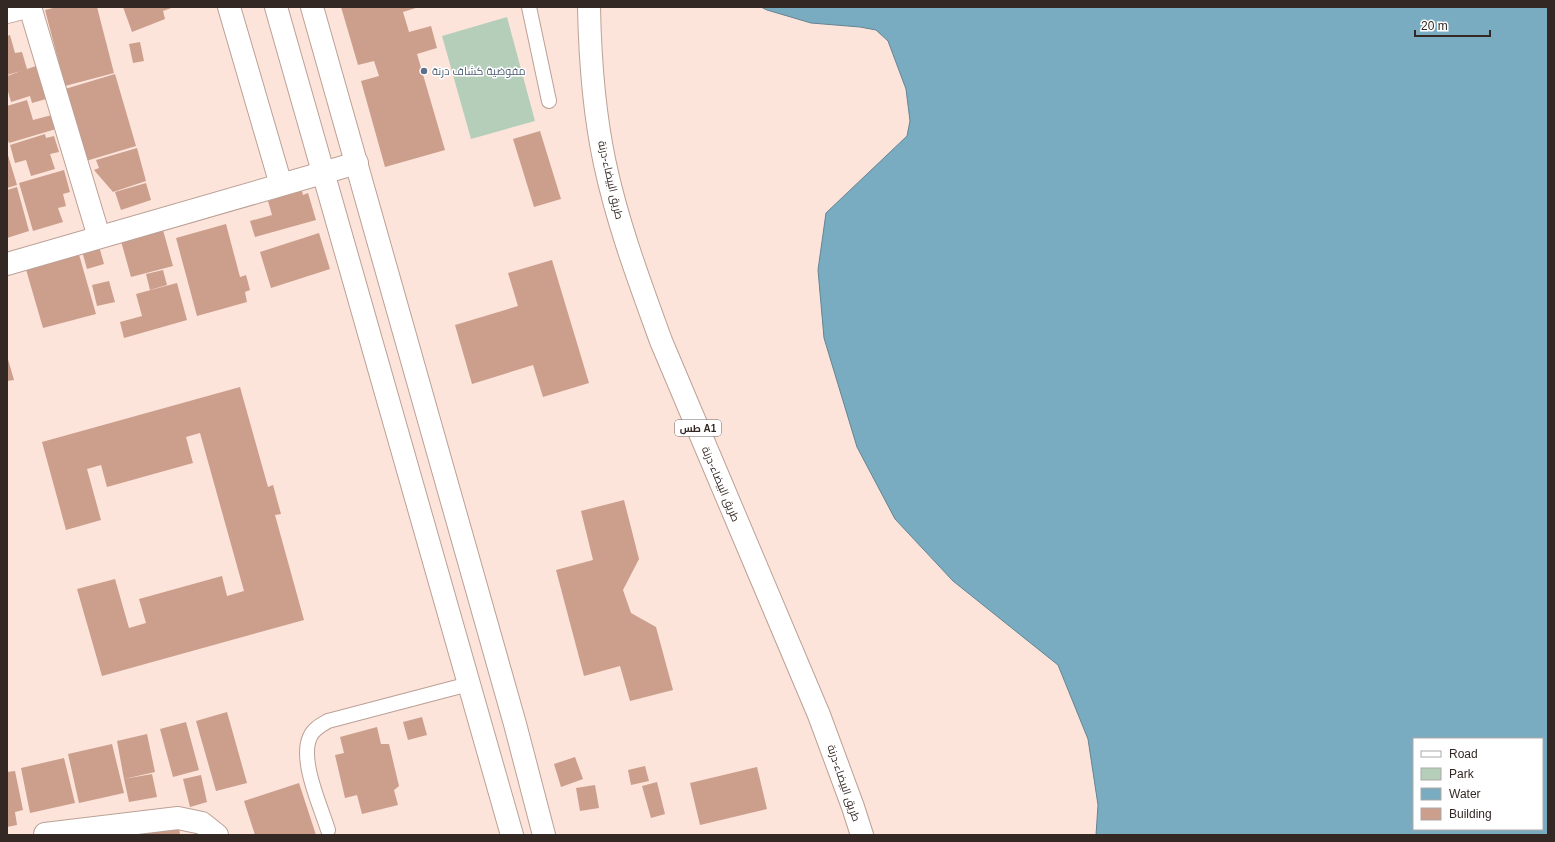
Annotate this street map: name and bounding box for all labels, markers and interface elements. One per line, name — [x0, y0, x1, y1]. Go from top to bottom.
scale bar — [1415, 12, 1490, 38]
text: 20 m — [1421, 19, 1448, 33]
place label: مفوضية كشاف درنة — [432, 65, 526, 78]
marker: مفوضية كشاف درنة — [419, 66, 429, 76]
street label: طريق البيضاء-درنة — [595, 139, 626, 221]
road number: طس A1 — [675, 420, 721, 436]
street label: طريق البيضاء-درنة — [699, 445, 742, 524]
legend — [1413, 738, 1543, 830]
street label: طريق البيضاء-درنة — [824, 743, 863, 823]
text: Road — [1449, 747, 1478, 761]
text: Park — [1449, 767, 1475, 781]
text: Water — [1449, 787, 1481, 801]
text: Building — [1449, 807, 1492, 821]

